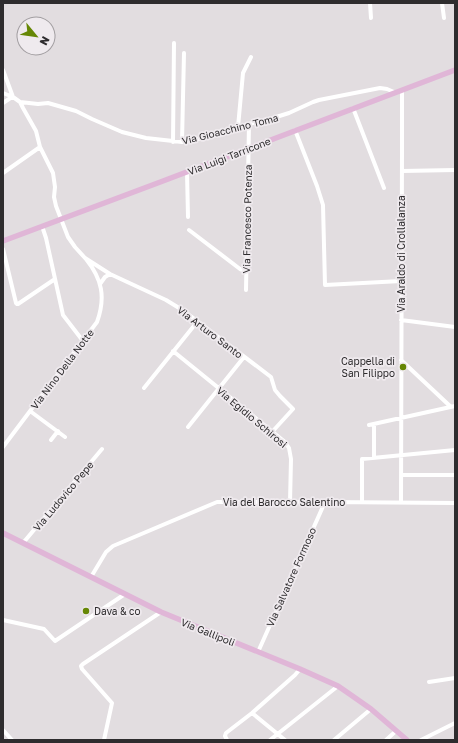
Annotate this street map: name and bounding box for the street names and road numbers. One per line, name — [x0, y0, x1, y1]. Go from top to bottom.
street label: Via Gioacchino Toma — [180, 111, 280, 147]
street label: Via Luigi Tarricone — [186, 135, 272, 177]
street label: Via Francesco Potenza — [240, 165, 254, 273]
street label: Via Araldo di Crollalanza — [395, 195, 407, 313]
street label: Via Arturo Santo — [175, 304, 245, 360]
street label: Via Nino Della Notte — [28, 326, 96, 411]
street label: Via Egidio Schirosi — [214, 384, 290, 450]
street label: Via Ludovico Pepe — [30, 458, 96, 533]
street label: Via del Barocco Salentino — [223, 496, 345, 508]
street label: Via Salvatore Formoso — [264, 525, 318, 629]
street label: Via Gallipoli — [179, 616, 237, 648]

